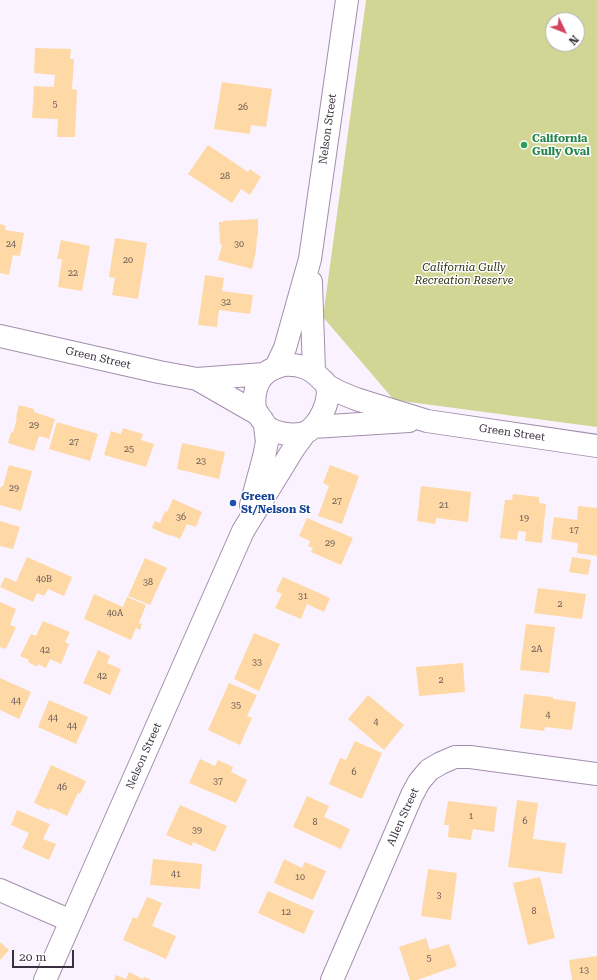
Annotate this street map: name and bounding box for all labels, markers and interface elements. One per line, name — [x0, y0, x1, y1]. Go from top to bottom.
north arrow — [545, 12, 585, 52]
text: N — [566, 32, 581, 47]
street label: Nelson Street — [316, 93, 340, 165]
house number: 5 — [52, 99, 58, 109]
house number: 26 — [238, 102, 248, 112]
place label: California Gully Oval — [532, 132, 590, 158]
marker: California Gully Oval — [519, 140, 529, 150]
house number: 28 — [220, 171, 230, 181]
house number: 24 — [6, 239, 16, 249]
house number: 30 — [234, 239, 244, 249]
house number: 20 — [123, 255, 133, 265]
park label: California Gully Recreation Reserve — [415, 261, 513, 287]
house number: 22 — [68, 268, 78, 278]
house number: 32 — [221, 297, 231, 307]
street label: Green Street — [64, 344, 132, 372]
house number: 29 — [29, 420, 39, 430]
street label: Green Street — [478, 422, 546, 444]
house number: 27 — [69, 437, 79, 447]
house number: 25 — [124, 444, 134, 454]
house number: 23 — [196, 456, 206, 466]
house number: 29 — [9, 483, 19, 493]
place label: Green St/Nelson St — [241, 490, 311, 516]
house number: 27 — [332, 496, 342, 506]
marker: Green St/Nelson St — [228, 498, 238, 508]
house number: 21 — [439, 500, 449, 510]
house number: 36 — [176, 512, 186, 522]
house number: 19 — [519, 513, 529, 523]
house number: 17 — [569, 525, 579, 535]
house number: 29 — [325, 538, 335, 548]
house number: 40B — [36, 574, 52, 584]
house number: 38 — [143, 577, 153, 587]
house number: 31 — [298, 591, 308, 601]
house number: 2 — [557, 599, 563, 609]
house number: 40A — [107, 608, 123, 618]
house number: 2A — [531, 644, 543, 654]
house number: 42 — [40, 645, 50, 655]
house number: 33 — [252, 657, 262, 667]
house number: 42 — [97, 671, 107, 681]
house number: 2 — [438, 675, 444, 685]
house number: 44 — [11, 696, 21, 706]
house number: 35 — [231, 700, 241, 710]
house number: 4 — [545, 710, 551, 720]
house number: 44 — [48, 713, 58, 723]
house number: 4 — [373, 717, 379, 727]
house number: 44 — [67, 721, 77, 731]
street label: Nelson Street — [123, 721, 165, 791]
house number: 6 — [351, 767, 357, 777]
house number: 37 — [213, 776, 223, 786]
house number: 46 — [57, 782, 67, 792]
street label: Allen Street — [384, 786, 422, 848]
house number: 1 — [468, 811, 474, 821]
house number: 6 — [522, 816, 528, 826]
house number: 8 — [312, 817, 318, 827]
house number: 39 — [192, 825, 202, 835]
house number: 41 — [171, 869, 181, 879]
house number: 10 — [295, 872, 305, 882]
house number: 3 — [436, 890, 442, 900]
house number: 8 — [531, 906, 537, 916]
house number: 12 — [281, 907, 291, 917]
scale bar — [14, 942, 76, 968]
text: 20 m — [19, 950, 46, 964]
house number: 5 — [426, 953, 432, 963]
house number: 13 — [579, 965, 589, 975]

